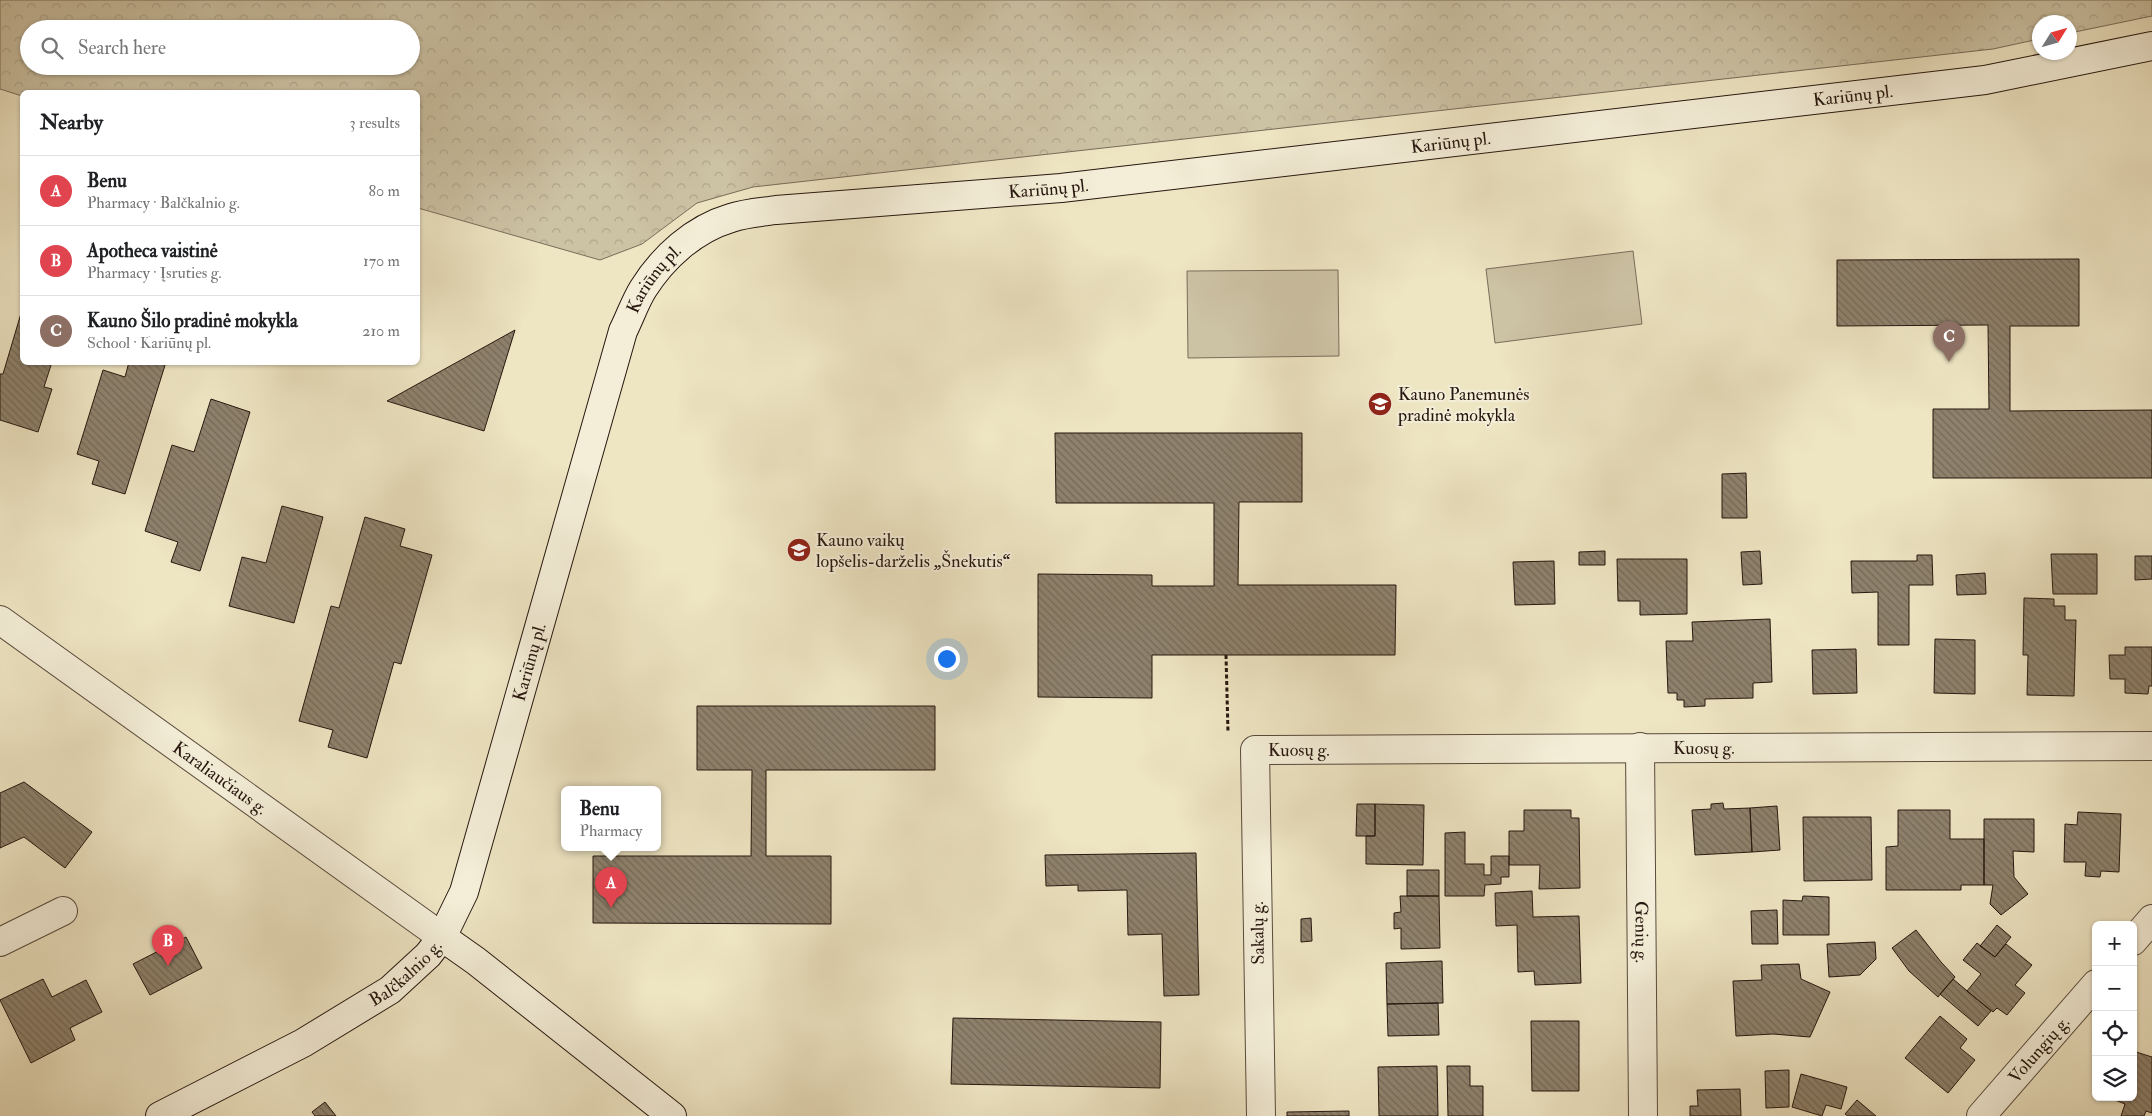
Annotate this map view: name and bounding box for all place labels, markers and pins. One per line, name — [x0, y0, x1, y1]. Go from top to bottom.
pin: C — [1933, 321, 1965, 362]
place label: Kauno Panemunės pradinė mokykla — [1397, 383, 1529, 427]
school or university icon: Kauno Panemunės pradinė mokykla — [1367, 391, 1393, 417]
place label: Kauno vaikų lopšelis-darželis „Šnekutis“ — [816, 529, 1011, 573]
school or university icon: Kauno vaikų lopšelis-darželis „Šnekutis“ — [786, 537, 812, 563]
pin: A — [595, 867, 627, 908]
pin: B — [152, 925, 184, 966]

